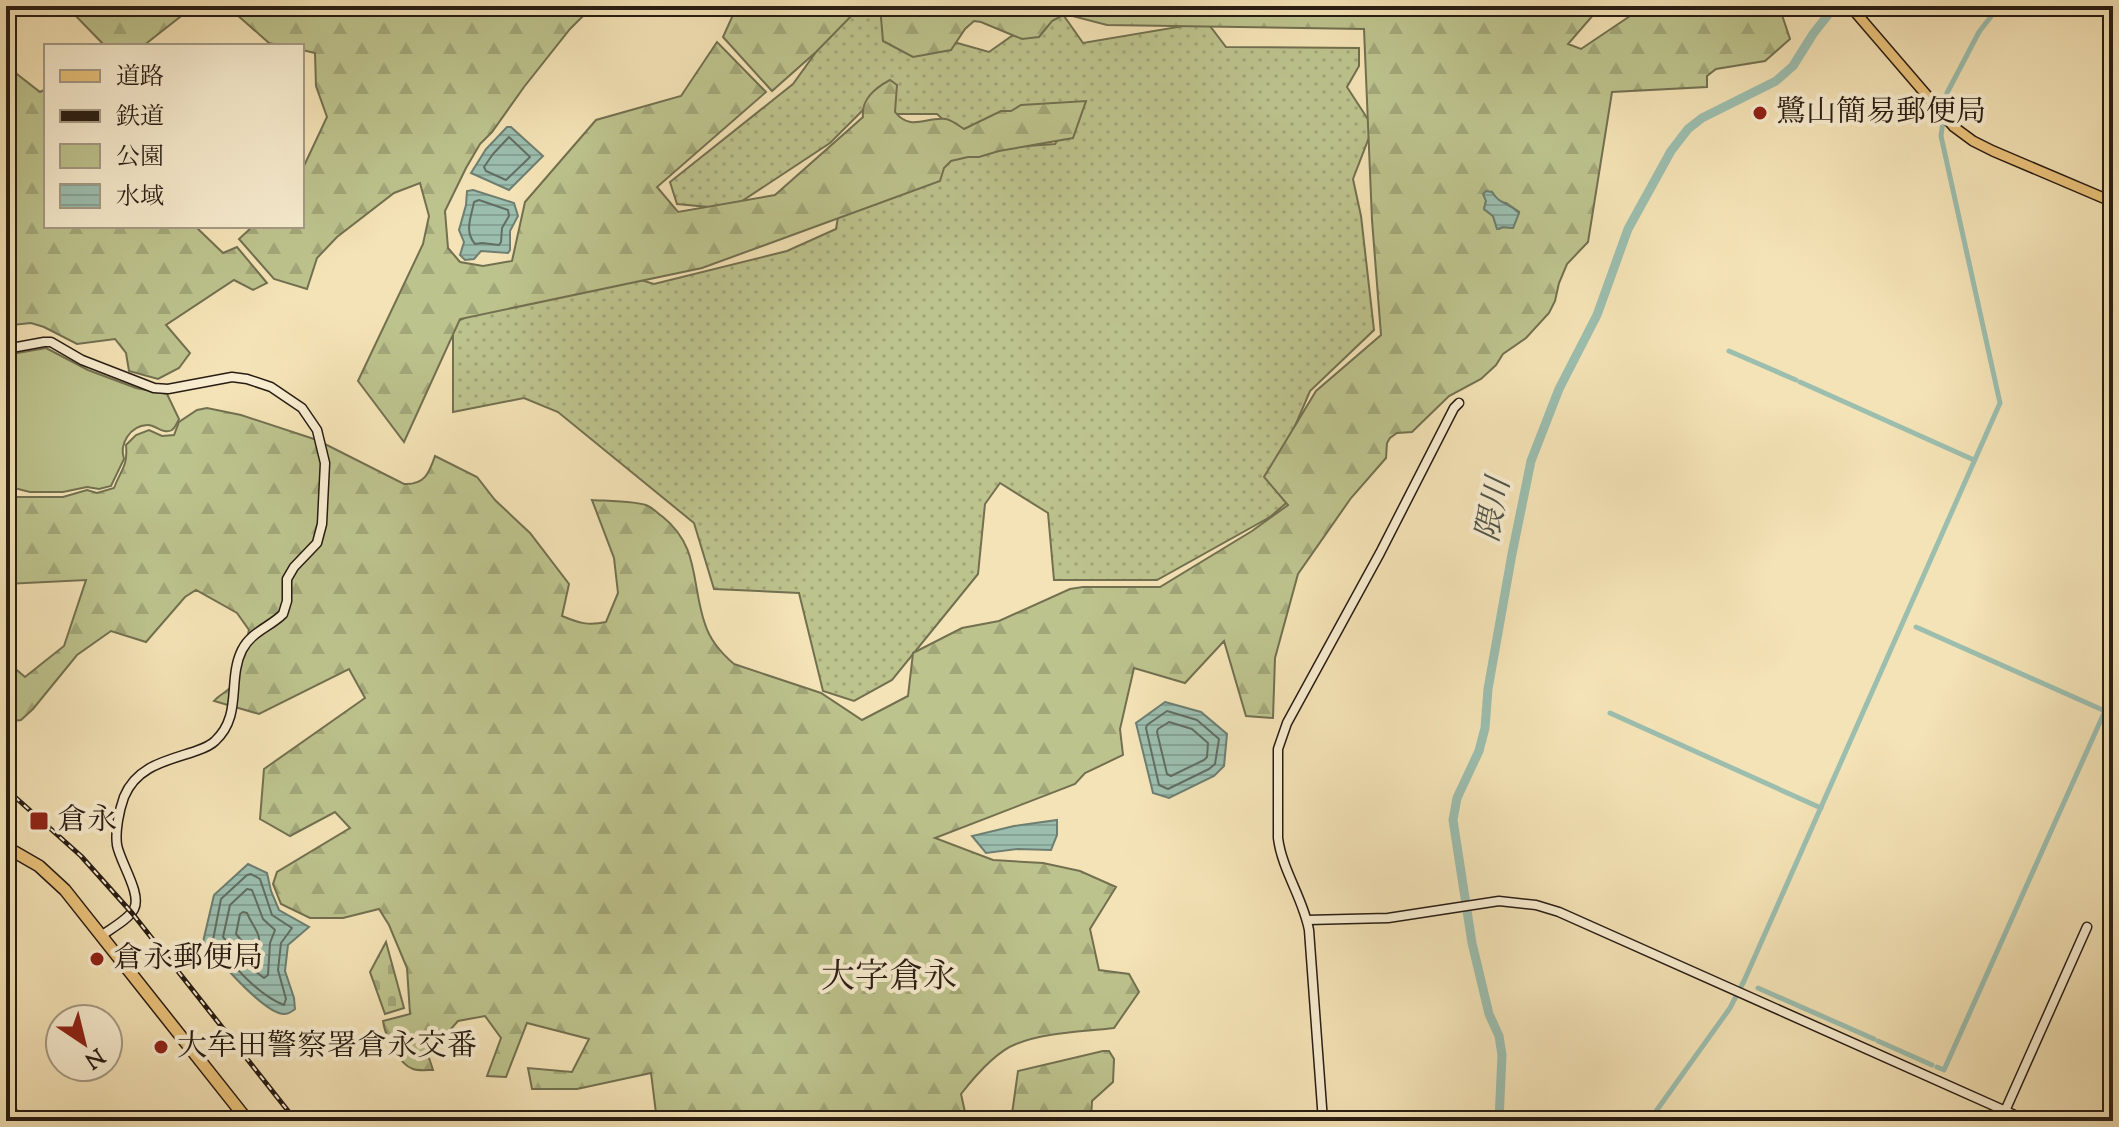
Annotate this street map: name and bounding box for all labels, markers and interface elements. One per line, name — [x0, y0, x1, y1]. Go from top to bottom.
legend — [44, 44, 304, 228]
text: 道路 — [116, 61, 164, 95]
place label: 鷺山簡易郵便局 — [1776, 92, 1986, 135]
text: 鉄道 — [116, 101, 164, 135]
marker: 鷺山簡易郵便局 — [1751, 104, 1769, 122]
text: 公園 — [116, 141, 164, 175]
text: 水域 — [116, 181, 164, 215]
water label: 隈川 — [1466, 471, 1524, 546]
place label: 倉永 — [57, 800, 117, 843]
marker: 倉永 — [28, 810, 50, 832]
place label: 倉永郵便局 — [113, 938, 263, 981]
marker: 倉永郵便局 — [88, 950, 106, 968]
district label: 大字倉永 — [821, 954, 957, 1003]
north arrow — [44, 1003, 124, 1083]
place label: 大牟田警察署倉永交番 — [177, 1026, 477, 1069]
marker: 大牟田警察署倉永交番 — [152, 1038, 170, 1056]
text: N — [77, 1039, 110, 1075]

